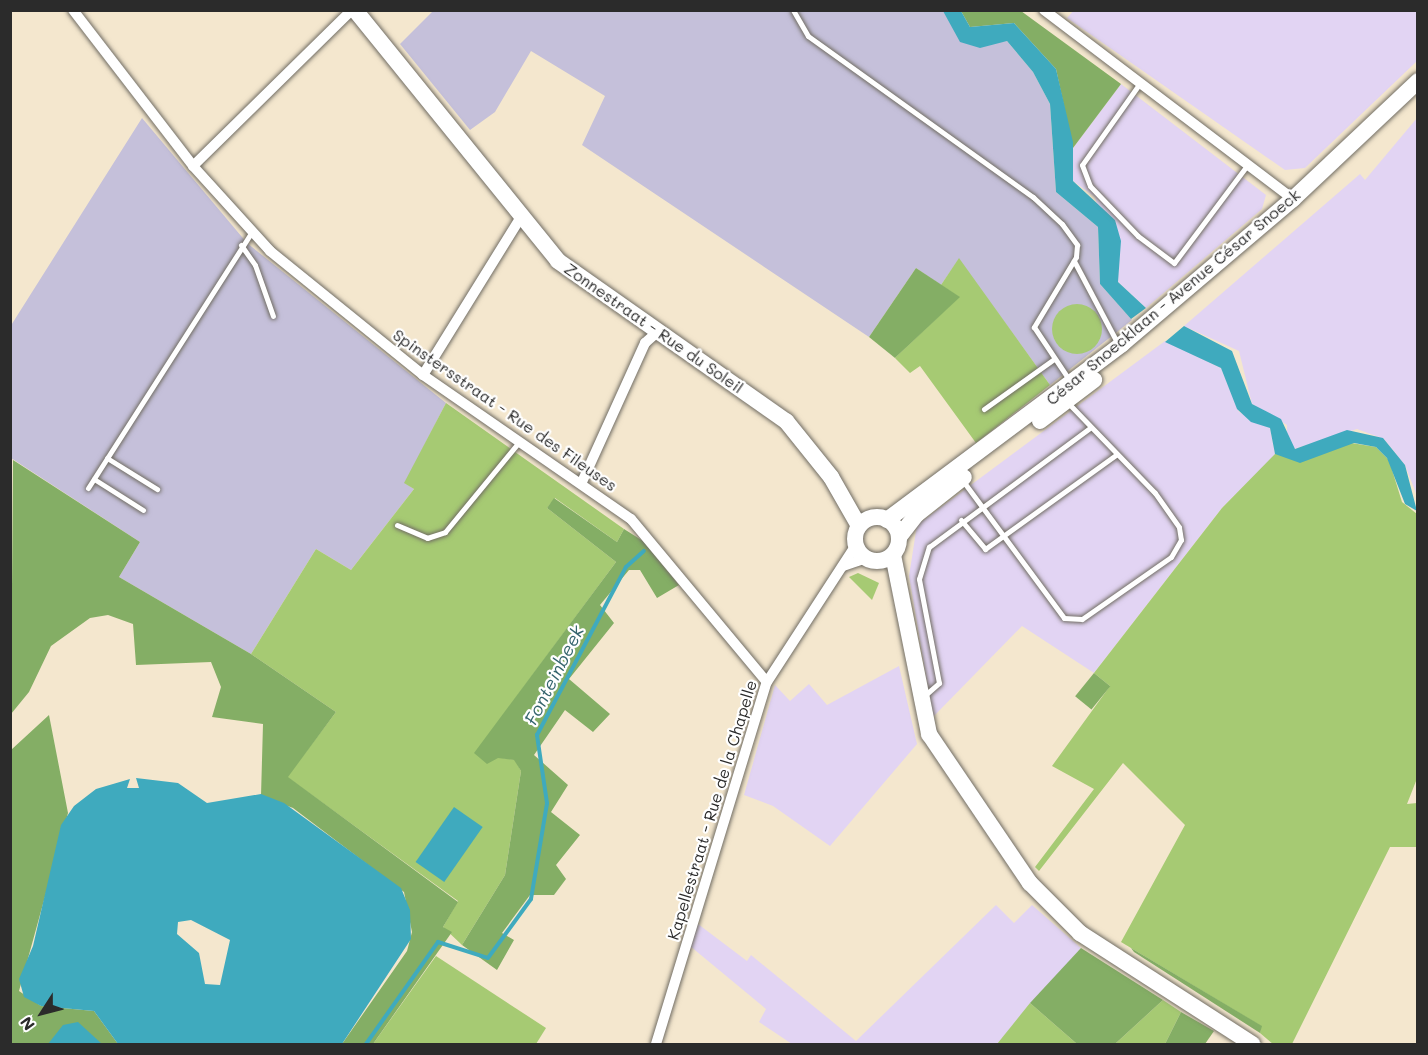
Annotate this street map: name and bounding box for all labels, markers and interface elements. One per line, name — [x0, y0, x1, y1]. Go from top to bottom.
street label: César Snoecklaan - Avenue César Snoeck — [1042, 185, 1304, 409]
street label: Zonnestraat - Rue du Soleil — [561, 259, 747, 397]
street label: Spinstersstraat - Rue des Fileuses — [389, 325, 621, 495]
water label: Fonteinbeek — [520, 622, 588, 728]
street label: Kapellestraat - Rue de la Chapelle — [663, 678, 761, 942]
north arrow — [12, 983, 72, 1043]
text: N — [15, 1013, 39, 1035]

